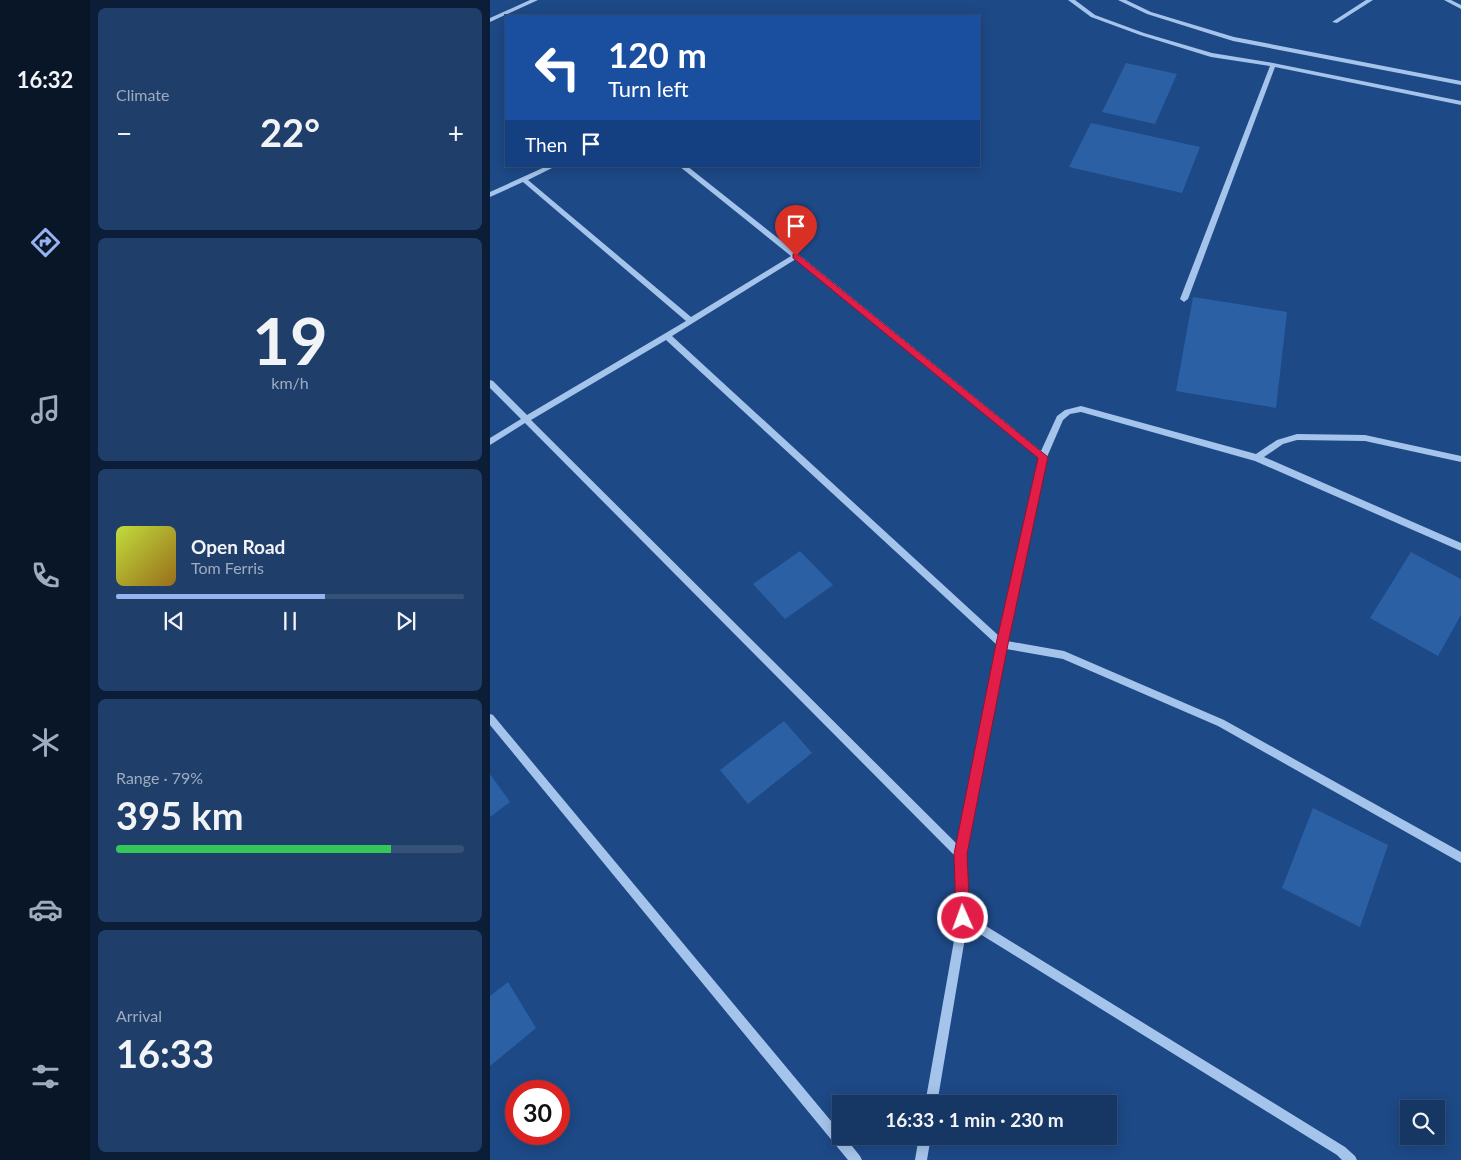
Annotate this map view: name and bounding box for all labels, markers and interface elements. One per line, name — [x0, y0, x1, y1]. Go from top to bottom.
text: 120 m — [608, 33, 707, 75]
icon: left — [525, 35, 590, 100]
text: 16:32 — [17, 66, 73, 93]
text: Turn left — [608, 75, 689, 102]
text: Climate — [116, 85, 169, 104]
text: 22° — [260, 109, 320, 155]
text: − — [116, 116, 132, 150]
text: + — [448, 116, 464, 150]
icon: arrive — [577, 130, 605, 158]
text: Then — [525, 133, 567, 156]
pin — [775, 205, 817, 256]
icon: arrive — [782, 212, 810, 240]
icon: directions — [28, 225, 63, 260]
text: 19 — [252, 301, 328, 379]
text: km/h — [271, 373, 309, 392]
icon: music — [28, 392, 63, 427]
text: Open Road — [191, 535, 285, 558]
icon: phone — [28, 558, 63, 593]
text: Tom Ferris — [191, 558, 264, 577]
icon: previous — [160, 607, 188, 635]
icon: pause — [276, 607, 304, 635]
icon: next — [392, 607, 420, 635]
icon: climate — [28, 725, 63, 760]
text: Range · 79% — [116, 768, 203, 787]
text: 395 km — [116, 792, 244, 838]
position arrow — [936, 891, 988, 943]
icon: car — [28, 892, 63, 927]
text: Arrival — [116, 1006, 162, 1025]
text: 16:33 — [116, 1030, 214, 1076]
icon: filters — [28, 1059, 63, 1094]
speed limit sign: 30 — [505, 1080, 570, 1145]
map controls — [1400, 1100, 1445, 1145]
button: search — [1400, 1100, 1445, 1145]
text: 16:33 · 1 min · 230 m — [885, 1108, 1064, 1131]

